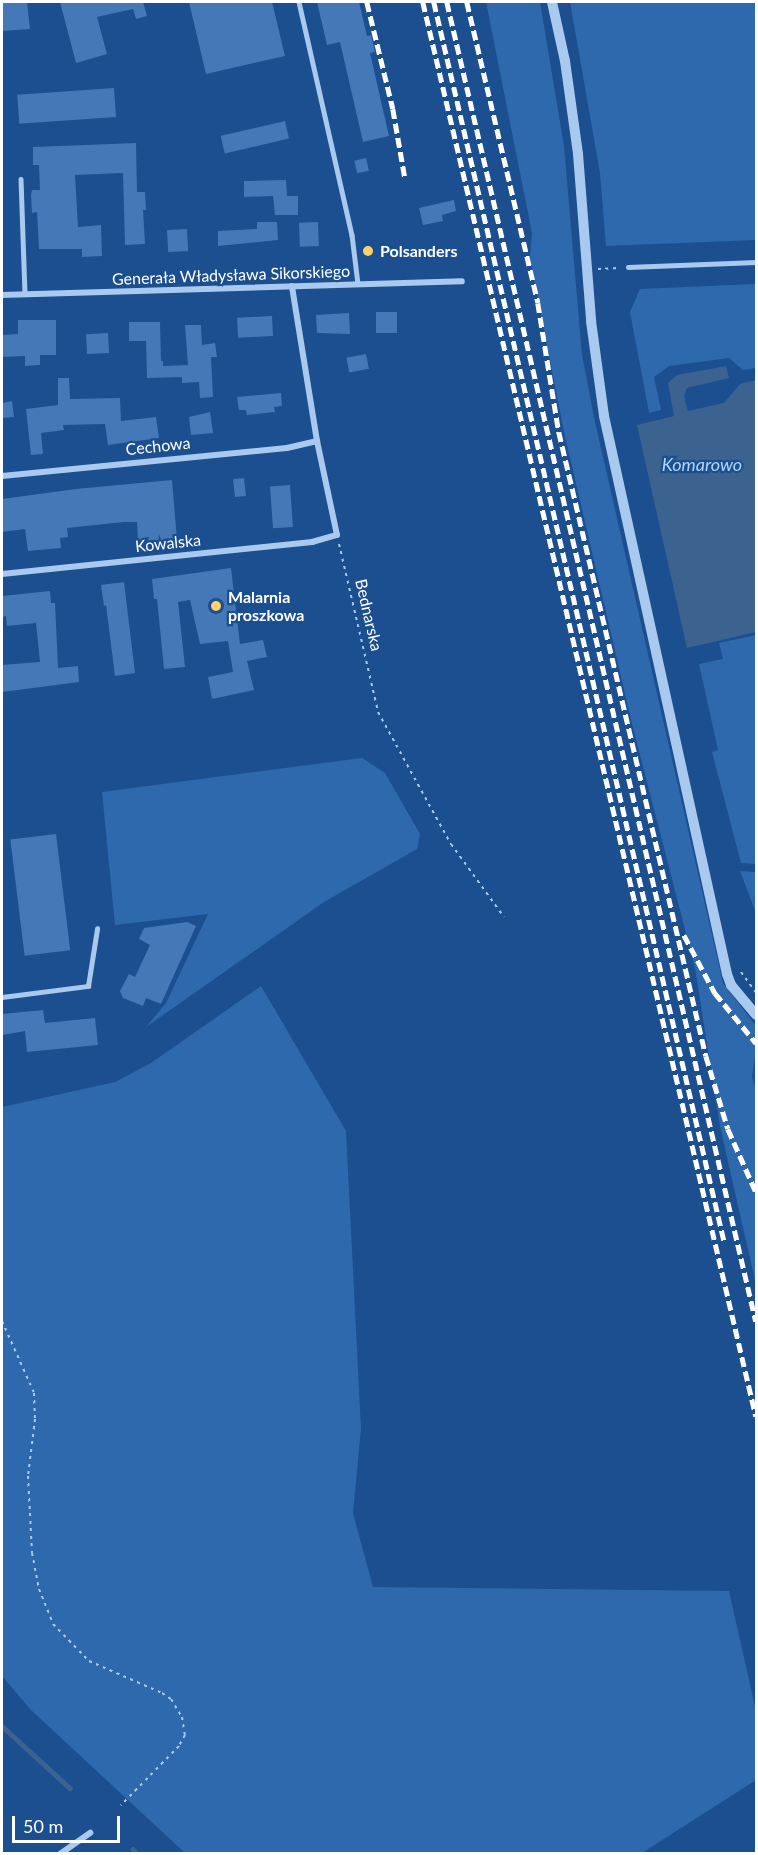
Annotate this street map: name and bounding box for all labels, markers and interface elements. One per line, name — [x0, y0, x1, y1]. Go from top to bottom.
place label: Polsanders — [380, 241, 457, 261]
marker: Polsanders — [361, 244, 375, 258]
street label: Generała Władysława Sikorskiego — [112, 261, 350, 289]
street label: Cechowa — [125, 433, 191, 459]
water label: Komarowo — [662, 453, 742, 475]
street label: Kowalska — [134, 530, 202, 556]
street label: Bednarska — [351, 577, 387, 653]
place label: Malarnia proszkowa — [228, 587, 304, 625]
marker: Malarnia proszkowa — [209, 599, 223, 613]
scale bar — [15, 1804, 123, 1842]
text: 50 m — [23, 1815, 63, 1837]

